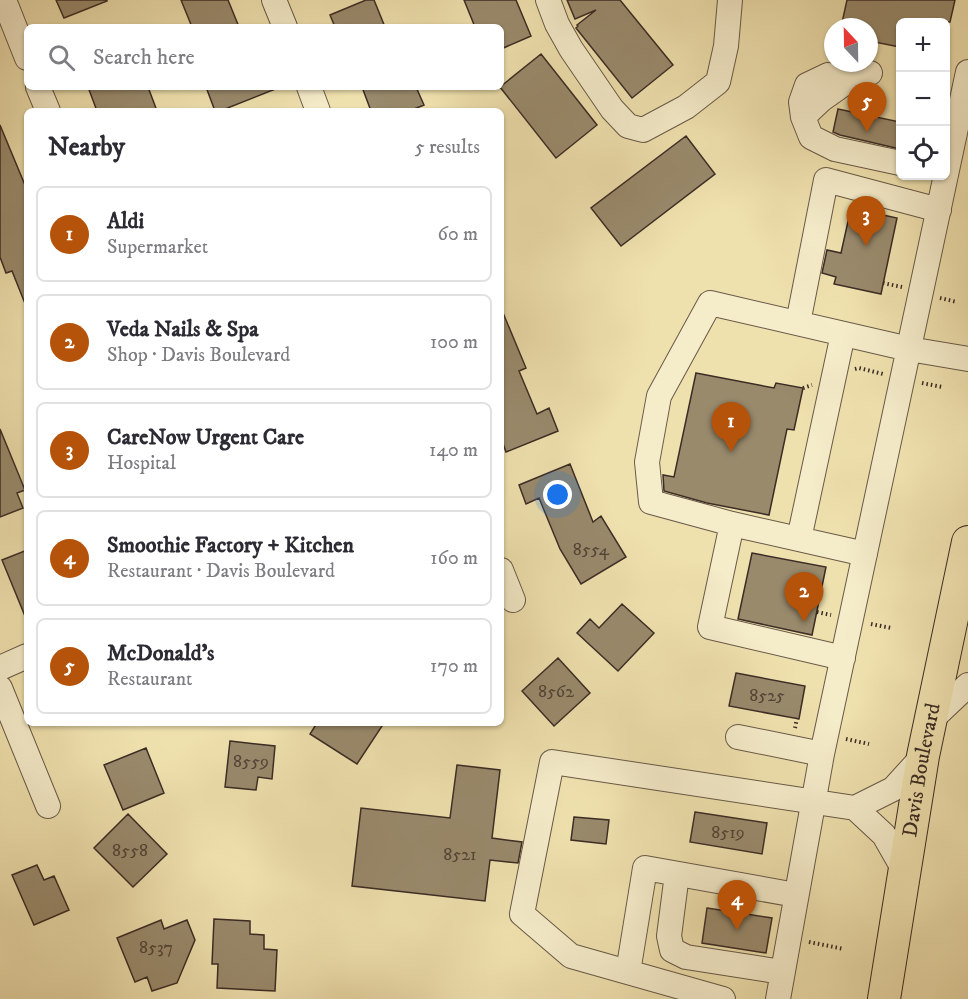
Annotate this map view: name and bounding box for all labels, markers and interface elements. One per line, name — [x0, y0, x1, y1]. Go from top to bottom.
north arrow — [824, 18, 878, 72]
map controls — [896, 18, 950, 180]
button: + — [896, 18, 950, 72]
search box — [24, 24, 504, 90]
icon: search — [45, 41, 78, 74]
text: Search here — [93, 44, 195, 71]
button: − — [896, 72, 950, 126]
pin: 5 — [848, 82, 886, 132]
button: locate — [896, 126, 950, 180]
text: Nearby — [48, 131, 125, 164]
text: 5 results — [415, 135, 480, 160]
pin: 3 — [846, 196, 886, 246]
text: Aldi — [107, 208, 144, 235]
text: 1 — [66, 222, 73, 247]
text: 60 m — [438, 222, 478, 247]
text: Supermarket — [107, 235, 208, 260]
text: Veda Nails & Spa — [107, 316, 259, 343]
text: 2 — [65, 330, 74, 355]
text: 100 m — [430, 330, 478, 355]
text: Shop · Davis Boulevard — [107, 343, 290, 368]
pin: 1 — [712, 402, 750, 452]
text: CareNow Urgent Care — [107, 424, 304, 451]
text: 3 — [66, 438, 73, 463]
text: 140 m — [429, 438, 478, 463]
text: Hospital — [107, 451, 176, 476]
your location — [543, 480, 572, 509]
text: Smoothie Factory + Kitchen — [107, 532, 354, 559]
house number: 8554 — [573, 539, 610, 561]
text: 4 — [64, 546, 75, 571]
text: 160 m — [430, 546, 478, 571]
text: Restaurant · Davis Boulevard — [107, 559, 335, 584]
pin: 2 — [784, 572, 824, 622]
text: McDonald's — [107, 640, 214, 667]
text: 5 — [65, 654, 74, 679]
text: 170 m — [430, 654, 478, 679]
text: Restaurant — [107, 667, 192, 692]
house number: 8562 — [538, 681, 574, 703]
house number: 8525 — [749, 685, 785, 707]
street label: Davis Boulevard — [897, 700, 947, 839]
house number: 8559 — [233, 751, 269, 773]
house number: 8519 — [711, 822, 745, 844]
house number: 8558 — [112, 840, 148, 862]
house number: 8521 — [443, 844, 477, 866]
pin: 4 — [718, 880, 756, 930]
house number: 8537 — [139, 937, 173, 959]

